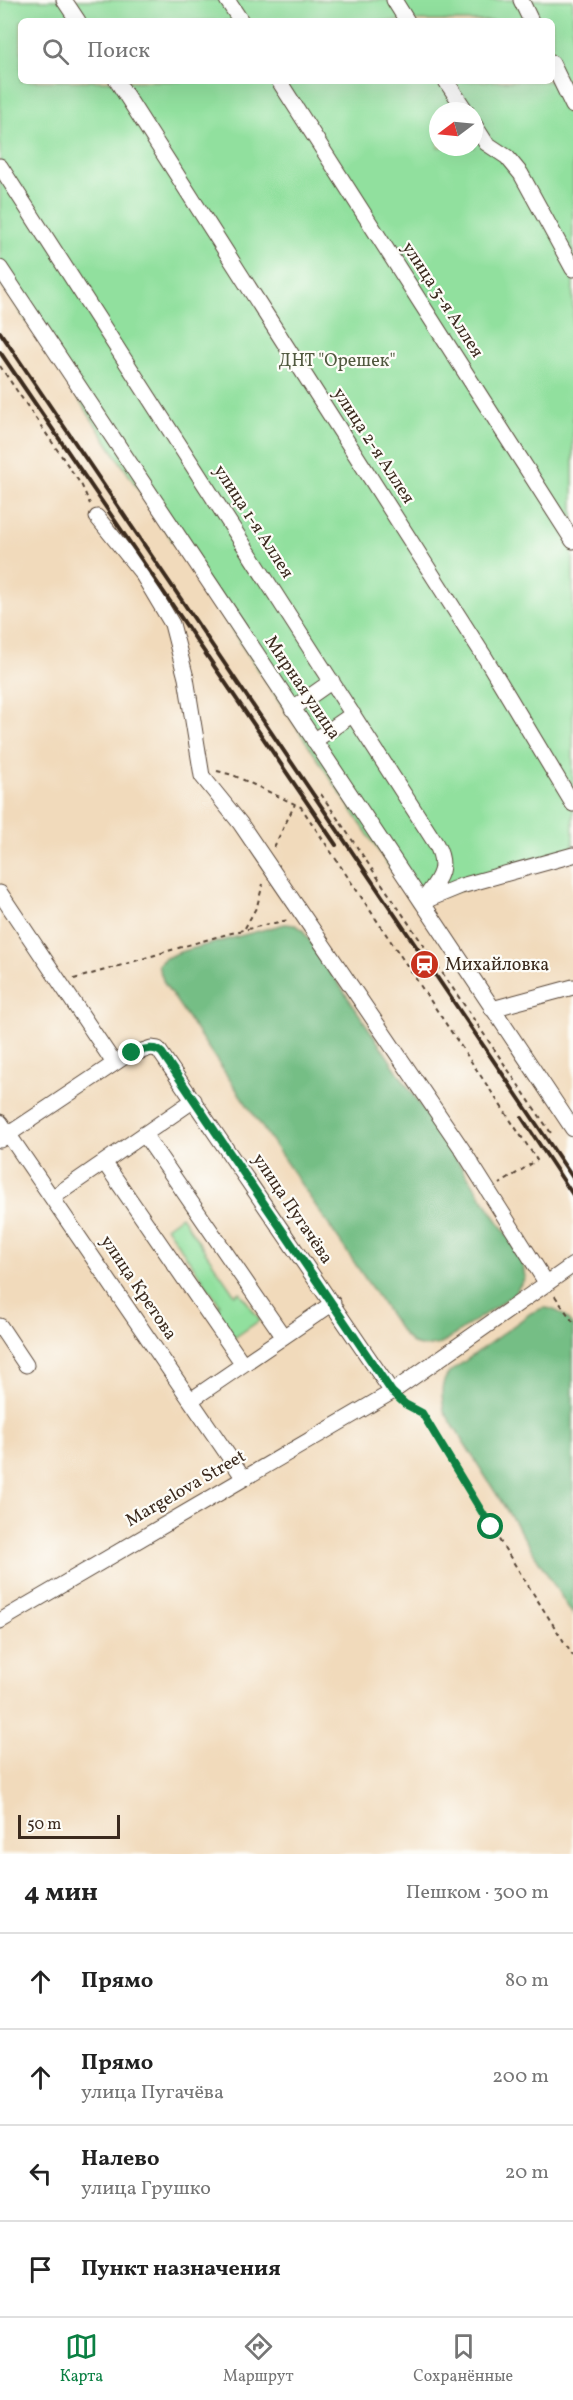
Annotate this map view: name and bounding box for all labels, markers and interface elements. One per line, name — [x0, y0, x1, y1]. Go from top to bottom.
search box — [18, 18, 555, 84]
icon: search — [39, 35, 72, 68]
text: Поиск — [87, 36, 150, 67]
north arrow — [429, 102, 483, 156]
street label: улица 3-я Аллея — [395, 237, 489, 363]
park label: ДНТ "Орешек" — [278, 349, 396, 374]
street label: улица 2-я Аллея — [326, 383, 420, 509]
street label: улица 1-я Аллея — [207, 460, 299, 584]
street label: Мирная улица — [258, 631, 346, 745]
station icon: Михайловка — [408, 949, 440, 981]
place label: Михайловка — [445, 953, 549, 978]
route end — [118, 1039, 144, 1065]
street label: улица Пугачёва — [246, 1149, 338, 1269]
street label: улица Кретова — [94, 1231, 182, 1345]
street label: Margelova Street — [121, 1444, 251, 1534]
route start — [477, 1513, 503, 1539]
scale bar — [18, 1812, 120, 1840]
text: 50 m — [27, 1814, 61, 1836]
text: 4 мин — [24, 1875, 98, 1911]
text: Пешком · 300 m — [406, 1879, 549, 1907]
icon: ahead — [24, 1965, 57, 1998]
text: Прямо — [81, 1966, 153, 1997]
text: 80 m — [505, 1967, 549, 1995]
text: Прямо — [81, 2048, 153, 2079]
icon: ahead — [24, 2061, 57, 2094]
text: 200 m — [492, 2063, 549, 2091]
text: улица Пугачёва — [81, 2079, 224, 2107]
text: Налево — [81, 2144, 160, 2175]
icon: left — [24, 2157, 57, 2190]
text: 20 m — [505, 2159, 549, 2187]
text: улица Грушко — [81, 2175, 211, 2203]
icon: arrive — [24, 2253, 57, 2286]
text: Пункт назначения — [81, 2254, 281, 2285]
tab: Карта — [60, 2330, 103, 2388]
tab: Маршрут — [223, 2330, 294, 2388]
tab: Сохранённые — [413, 2330, 513, 2388]

